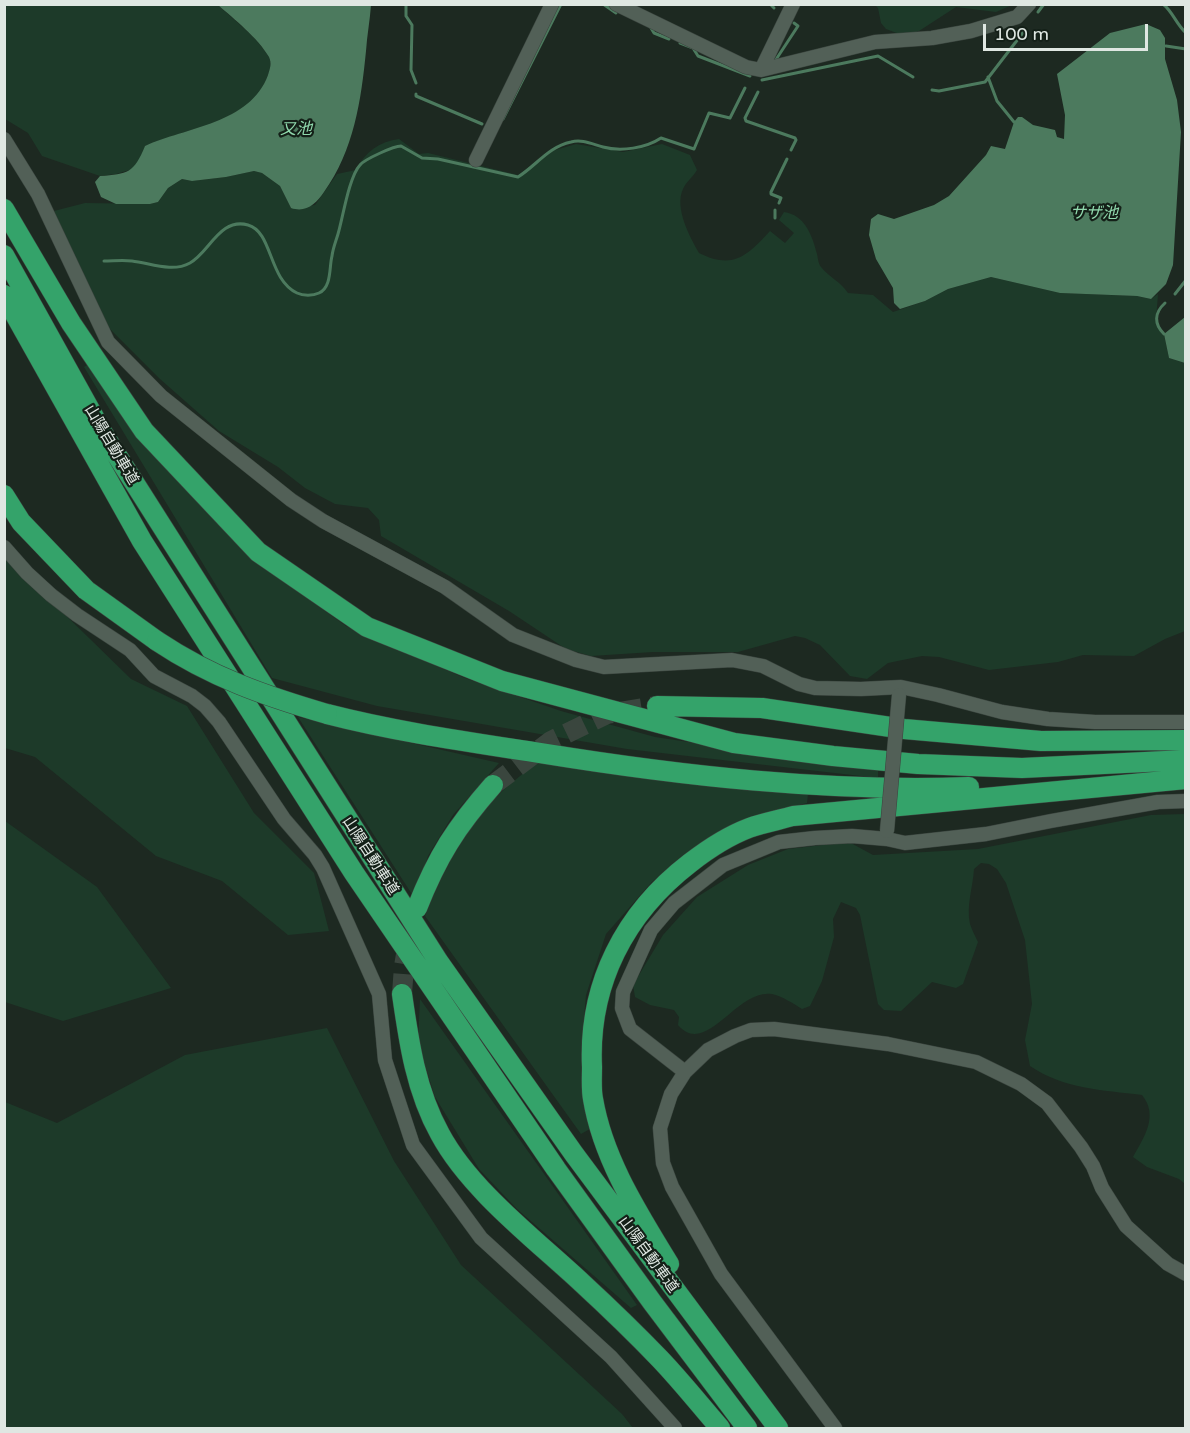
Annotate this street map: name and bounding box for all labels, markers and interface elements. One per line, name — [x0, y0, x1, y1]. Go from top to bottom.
scale bar — [986, 12, 1151, 50]
text: 100 m — [994, 23, 1049, 45]
water label: 又池 — [280, 120, 312, 140]
water label: サザ池 — [1070, 204, 1118, 224]
street label: 山陽自動車道 — [80, 402, 142, 488]
street label: 山陽自動車道 — [338, 813, 402, 899]
street label: 山陽自動車道 — [614, 1213, 682, 1297]

